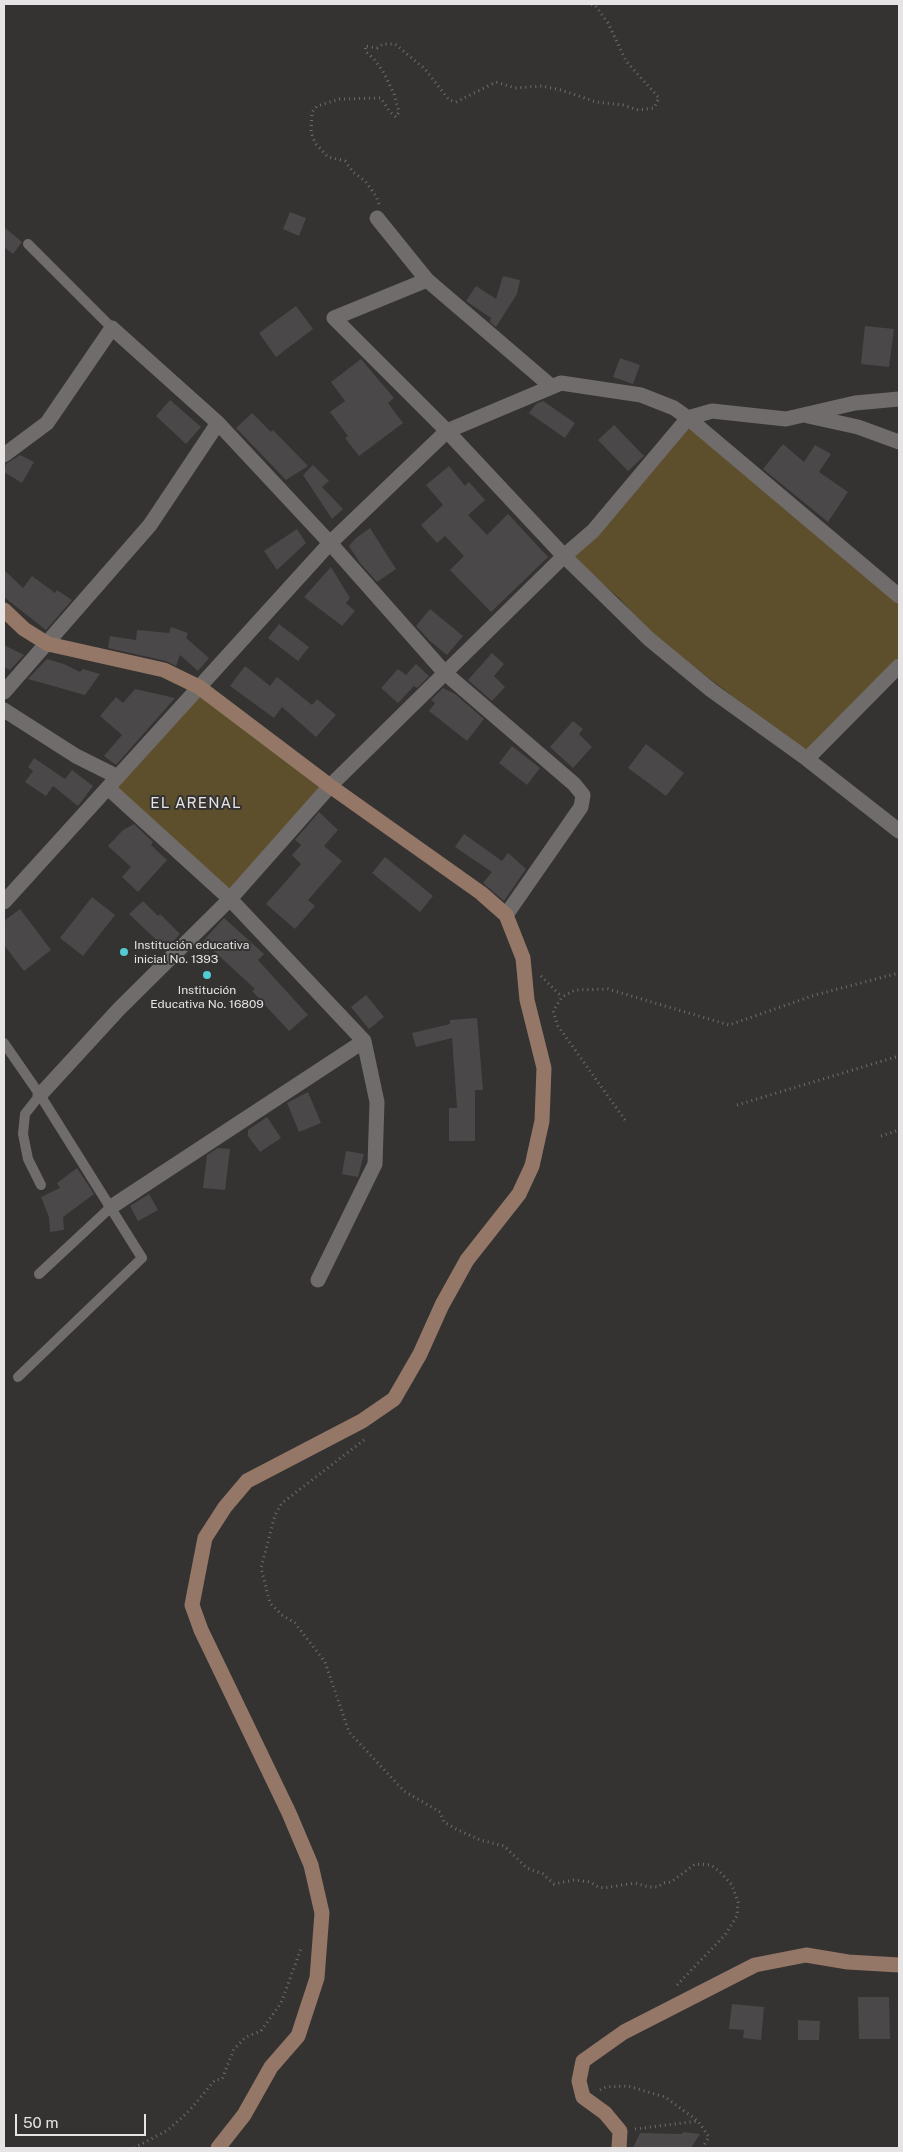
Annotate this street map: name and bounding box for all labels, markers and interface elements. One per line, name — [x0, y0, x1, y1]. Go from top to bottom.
district label: EL ARENAL — [149, 794, 243, 812]
place label: Institución educativa inicial No. 1393 — [134, 938, 249, 966]
marker: Institución educativa inicial No. 1393 — [118, 946, 130, 958]
marker: Institución Educativa No. 16809 — [201, 969, 213, 981]
place label: Institución Educativa No. 16809 — [150, 983, 264, 1011]
scale bar — [18, 2104, 149, 2136]
text: 50 m — [23, 2114, 58, 2131]

